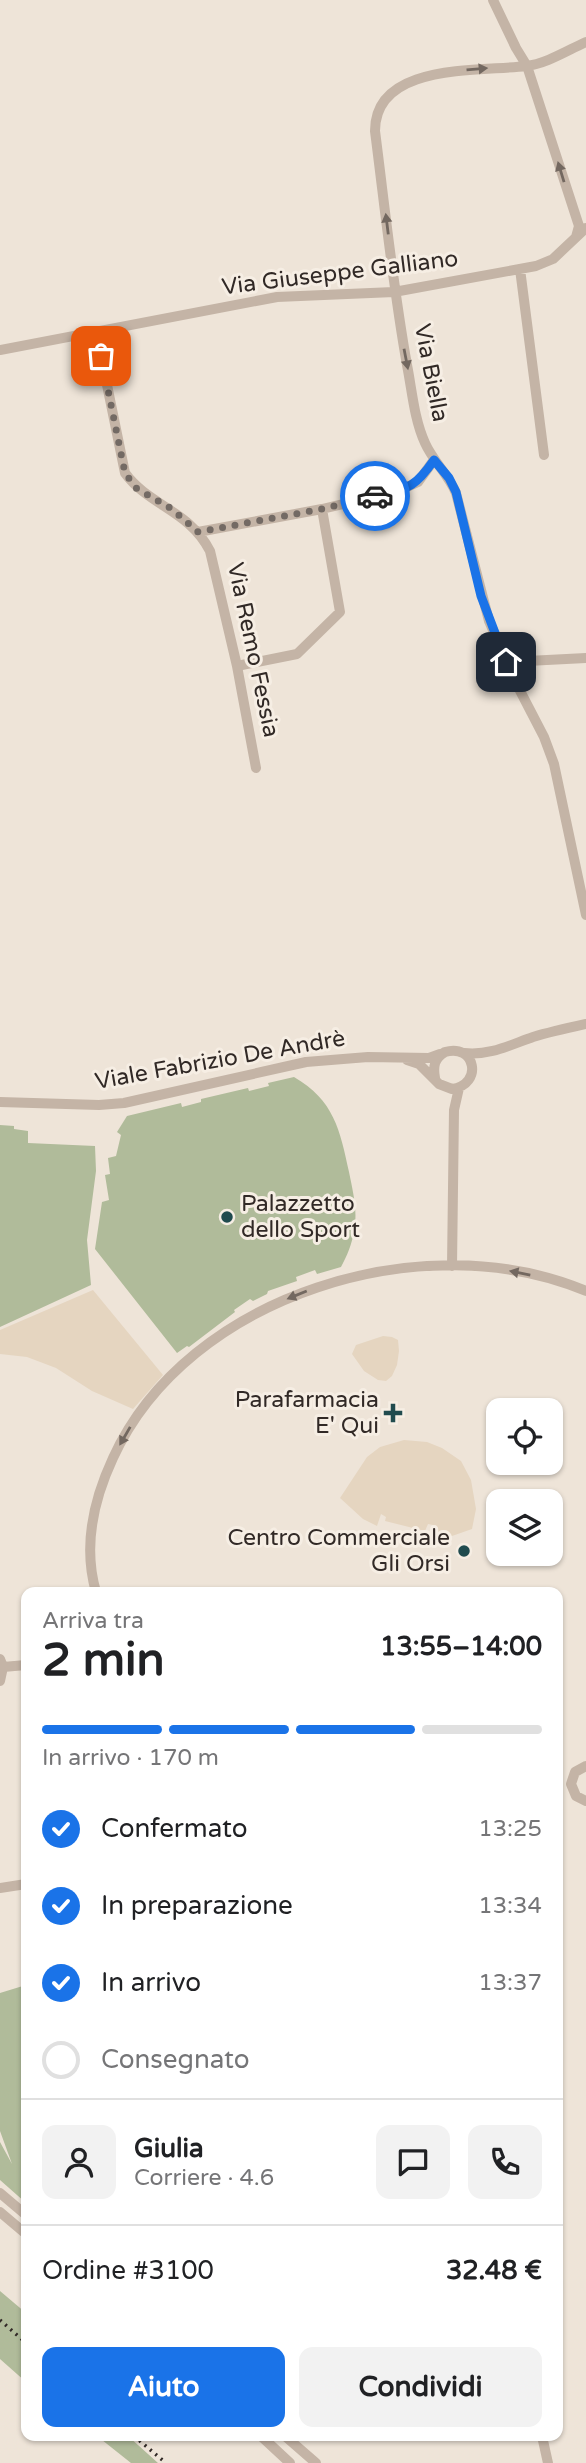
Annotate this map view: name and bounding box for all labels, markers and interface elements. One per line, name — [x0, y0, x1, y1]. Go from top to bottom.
one-way arrow — [466, 63, 488, 74]
one-way arrow — [555, 161, 565, 182]
one-way arrow — [381, 213, 392, 235]
street label: Via Giuseppe Galliano — [220, 245, 460, 301]
street label: Via Biella — [408, 322, 454, 424]
pin — [71, 326, 131, 386]
icon: bag — [82, 337, 120, 375]
one-way arrow — [401, 348, 412, 370]
courier — [340, 461, 410, 531]
icon: car — [356, 477, 394, 515]
street label: Via Remo Fessia — [221, 560, 285, 740]
pin — [476, 632, 536, 692]
icon: home — [487, 643, 525, 681]
street label: Viale Fabrizio De Andrè — [93, 1024, 347, 1096]
place label: Palazzetto dello Sport — [241, 1190, 360, 1244]
marker: Palazzetto dello Sport — [219, 1209, 235, 1225]
one-way arrow — [509, 1267, 531, 1278]
one-way arrow — [287, 1290, 308, 1301]
place label: Parafarmacia E' Qui — [235, 1386, 379, 1440]
map controls — [486, 1398, 563, 1566]
button: locate — [486, 1398, 563, 1475]
marker: Parafarmacia E' Qui — [385, 1405, 401, 1421]
one-way arrow — [118, 1427, 131, 1446]
button: layers — [486, 1489, 563, 1566]
place label: Centro Commerciale Gli Orsi — [227, 1524, 450, 1578]
marker: Centro Commerciale Gli Orsi — [456, 1543, 472, 1559]
text: Arriva tra — [42, 1607, 144, 1635]
text: 13:55–14:00 — [380, 1631, 542, 1662]
text: 2 min — [42, 1633, 165, 1688]
text: In arrivo · 170 m — [42, 1744, 219, 1772]
icon: check — [42, 1810, 80, 1848]
text: Confermato — [101, 1813, 248, 1844]
text: 13:25 — [478, 1815, 542, 1843]
icon: check — [42, 1887, 80, 1925]
text: In preparazione — [101, 1890, 293, 1921]
text: 13:34 — [478, 1892, 542, 1920]
icon: check — [42, 1964, 80, 2002]
text: In arrivo — [101, 1967, 201, 1998]
text: 13:37 — [478, 1969, 542, 1997]
text: Consegnato — [101, 2044, 250, 2075]
button: person — [42, 2125, 116, 2199]
button: chat — [376, 2125, 450, 2199]
button: phone — [468, 2125, 542, 2199]
text: Giulia — [134, 2133, 204, 2164]
text: Corriere · 4.6 — [134, 2164, 274, 2192]
text: Ordine #3100 — [42, 2255, 214, 2286]
text: 32.48 € — [446, 2255, 542, 2286]
button: Aiuto — [42, 2347, 285, 2427]
button: Condividi — [299, 2347, 542, 2427]

